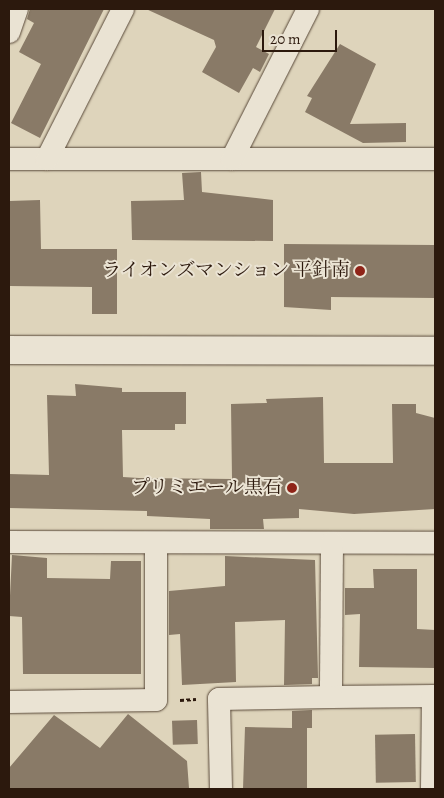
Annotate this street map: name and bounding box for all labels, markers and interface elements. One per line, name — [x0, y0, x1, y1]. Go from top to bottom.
scale bar — [264, 20, 339, 52]
text: 20 m — [270, 29, 301, 49]
place label: ライオンズマンション 平針南 — [99, 260, 350, 282]
marker: ライオンズマンション 平針南 — [354, 265, 366, 277]
place label: プリミエール黒石 — [130, 477, 282, 499]
marker: プリミエール黒石 — [286, 482, 298, 494]

